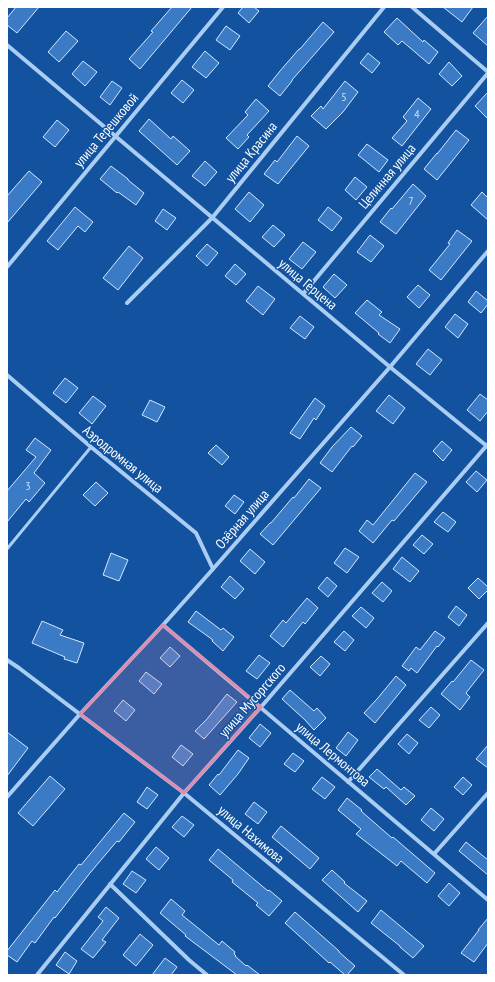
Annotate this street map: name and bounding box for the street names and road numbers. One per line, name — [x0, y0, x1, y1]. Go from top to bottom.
street label: улица Терешковой — [70, 89, 142, 171]
street label: улица Красина — [221, 118, 281, 186]
street label: Целинная улица — [354, 140, 420, 212]
street label: улица Герцена — [275, 254, 341, 314]
street label: Аэродромная улица — [79, 421, 167, 497]
street label: Озёрная улица — [211, 485, 273, 553]
street label: улица Мусоргского — [215, 659, 289, 741]
street label: улица Лермонтова — [292, 718, 374, 790]
street label: улица Нахимова — [214, 801, 288, 867]

